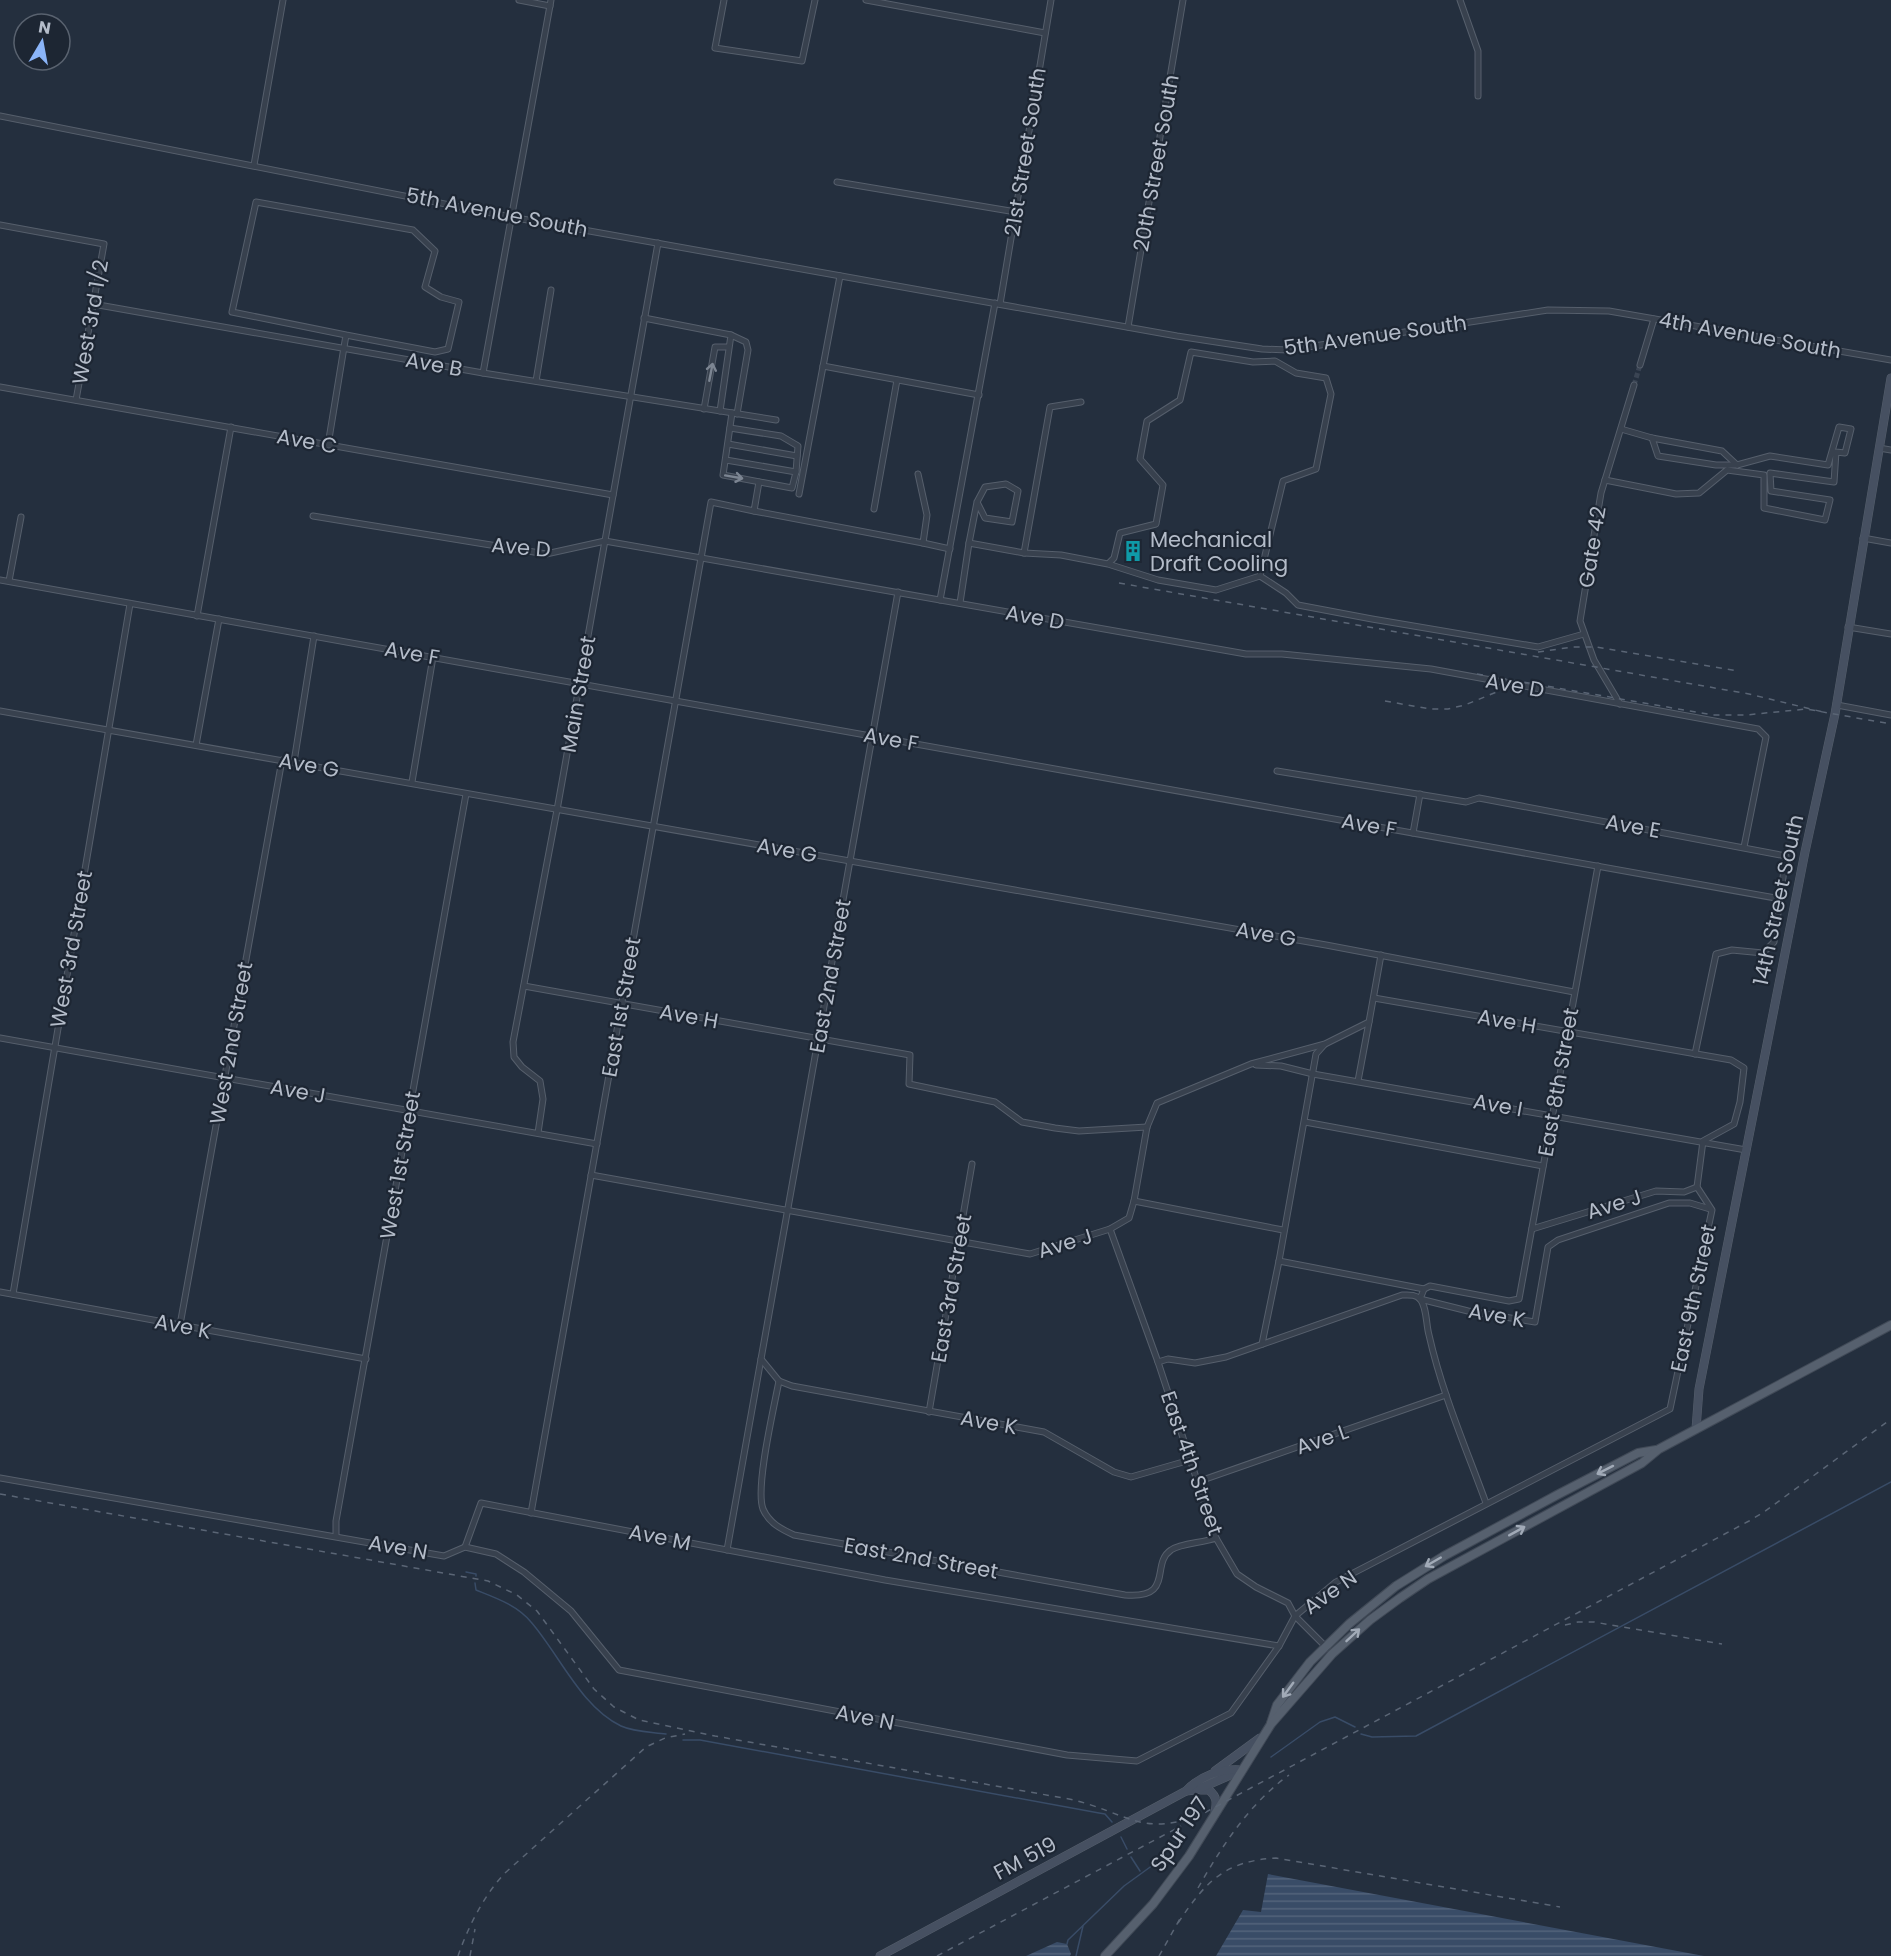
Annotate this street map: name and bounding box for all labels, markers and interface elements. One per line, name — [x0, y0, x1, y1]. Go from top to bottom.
north arrow — [12, 12, 72, 72]
text: N — [37, 15, 52, 40]
street label: 21st Street South — [997, 66, 1053, 238]
street label: 20th Street South — [1126, 72, 1186, 254]
street label: 5th Avenue South — [404, 180, 590, 244]
street label: West 3rd 1/2 — [65, 257, 115, 387]
street label: 4th Avenue South — [1657, 305, 1843, 365]
street label: 5th Avenue South — [1282, 308, 1468, 362]
street label: Ave B — [403, 345, 465, 383]
one-way arrow — [706, 362, 717, 382]
street label: Ave C — [275, 421, 339, 461]
one-way arrow — [724, 472, 744, 483]
street label: Gate 42 — [1571, 504, 1613, 590]
place label: Mechanical Draft Cooling — [1150, 525, 1288, 578]
street label: Ave D — [490, 530, 552, 564]
building icon: Mechanical Draft Cooling — [1121, 539, 1145, 563]
street label: Ave D — [1003, 598, 1067, 636]
street label: Main Street — [553, 633, 603, 755]
street label: Ave F — [382, 634, 442, 672]
street label: Ave D — [1483, 666, 1547, 704]
street label: Ave F — [861, 720, 921, 758]
street label: Ave G — [276, 745, 342, 785]
street label: Ave F — [1339, 806, 1399, 844]
street label: Ave E — [1603, 807, 1663, 845]
street label: 14th Street South — [1746, 812, 1810, 988]
street label: Ave G — [754, 830, 820, 870]
street label: West 3rd Street — [43, 868, 99, 1030]
street label: East 2nd Street — [802, 897, 858, 1055]
street label: Ave G — [1233, 914, 1299, 954]
street label: East 1st Street — [594, 935, 648, 1079]
street label: West 2nd Street — [202, 959, 260, 1127]
street label: Ave H — [657, 997, 721, 1035]
street label: Ave H — [1475, 1002, 1539, 1040]
street label: East 8th Street — [1531, 1005, 1585, 1159]
street label: Ave J — [268, 1072, 328, 1110]
street label: Ave I — [1471, 1086, 1525, 1124]
street label: West 1st Street — [373, 1089, 427, 1241]
street label: Ave J — [1583, 1182, 1645, 1226]
street label: East 3rd Street — [924, 1211, 978, 1365]
street label: Ave J — [1034, 1221, 1096, 1265]
street label: East 9th Street — [1663, 1221, 1723, 1375]
street label: Ave K — [1466, 1296, 1528, 1334]
street label: Ave K — [152, 1306, 214, 1346]
street label: East 4th Street — [1154, 1387, 1230, 1539]
street label: Ave K — [958, 1403, 1020, 1441]
street label: Ave L — [1292, 1417, 1352, 1461]
one-way arrow — [1597, 1464, 1614, 1476]
street label: Ave M — [626, 1517, 694, 1557]
one-way arrow — [1508, 1525, 1526, 1536]
street label: Ave N — [366, 1528, 430, 1566]
street label: East 2nd Street — [842, 1530, 1000, 1586]
one-way arrow — [1425, 1556, 1442, 1568]
street label: Ave N — [1297, 1563, 1363, 1621]
one-way arrow — [1346, 1628, 1361, 1642]
one-way arrow — [1282, 1682, 1294, 1698]
street label: Ave N — [833, 1697, 897, 1737]
street label: Spur 197 — [1143, 1791, 1215, 1877]
street label: FM 519 — [988, 1829, 1062, 1887]

